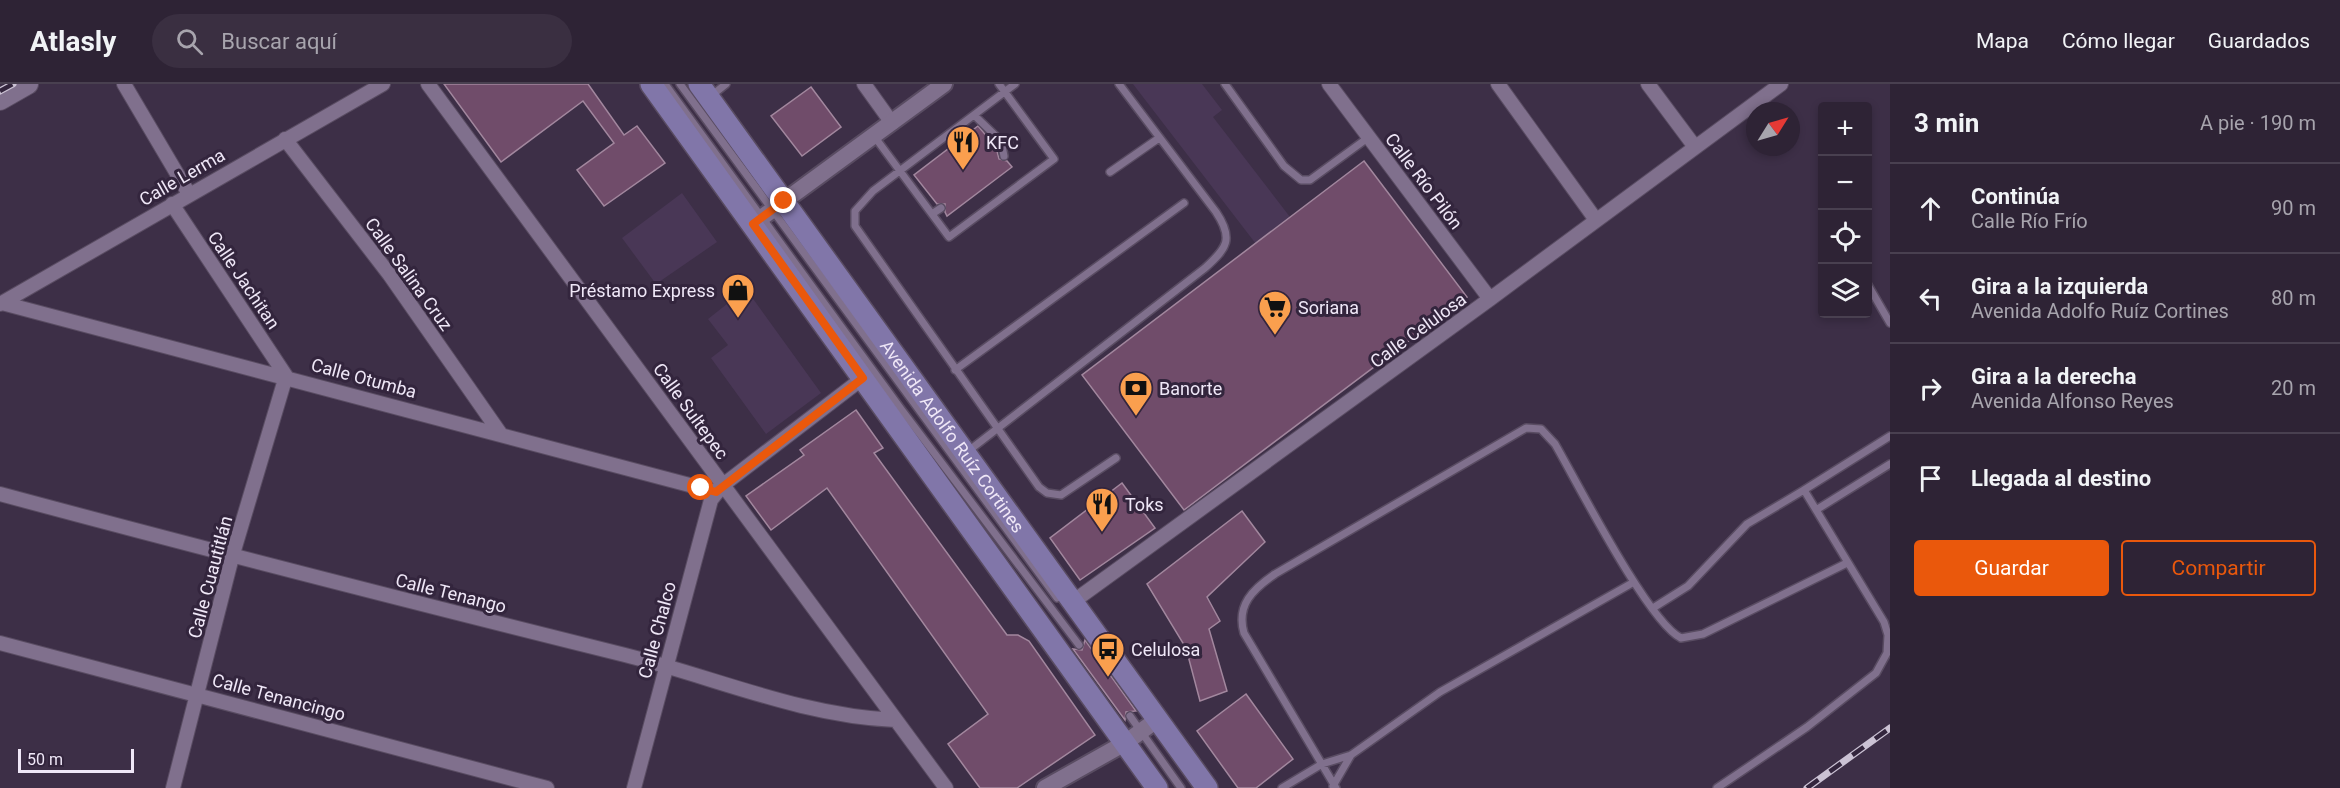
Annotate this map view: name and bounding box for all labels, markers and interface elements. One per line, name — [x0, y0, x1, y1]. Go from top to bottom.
search box — [152, 14, 572, 68]
text: Atlasly — [30, 25, 116, 58]
icon: search — [173, 25, 206, 58]
text: Buscar aquí — [221, 29, 337, 54]
text: Mapa — [1976, 29, 2029, 53]
text: Cómo llegar — [2062, 29, 2175, 53]
text: Guardados — [2208, 29, 2310, 53]
north arrow — [1746, 102, 1800, 156]
map controls — [1818, 102, 1872, 318]
button: + — [1818, 102, 1872, 156]
text: 3 min — [1914, 108, 1979, 138]
text: A pie · 190 m — [2200, 111, 2316, 135]
restaurant icon: KFC — [945, 124, 981, 171]
street label: Calle Río Pilón — [1381, 129, 1467, 233]
place label: KFC — [986, 132, 1019, 153]
street label: Calle Lerma — [136, 144, 228, 210]
button: − — [1818, 156, 1872, 210]
text: Continúa — [1971, 184, 2060, 209]
route end — [770, 187, 796, 213]
icon: ahead — [1914, 192, 1947, 225]
text: 90 m — [2271, 196, 2316, 220]
text: Calle Río Frío — [1971, 209, 2088, 233]
button: locate — [1818, 210, 1872, 264]
street label: Calle Salina Cruz — [361, 213, 457, 335]
street label: Calle Jachitan — [204, 227, 284, 333]
button: layers — [1818, 264, 1872, 318]
shop icon: Préstamo Express — [720, 272, 756, 319]
text: Gira a la izquierda — [1971, 274, 2148, 299]
place label: Préstamo Express — [569, 280, 715, 301]
icon: left — [1914, 282, 1947, 315]
text: 80 m — [2271, 286, 2316, 310]
street label: Calle Celulosa — [1366, 288, 1470, 372]
supermarket icon: Soriana — [1257, 289, 1293, 336]
place label: Soriana — [1298, 297, 1359, 318]
text: Avenida Adolfo Ruíz Cortines — [1971, 299, 2229, 323]
street label: Avenida Adolfo Ruíz Cortines — [876, 336, 1029, 536]
street label: Calle Otumba — [309, 354, 419, 402]
street label: Calle Sultepec — [649, 359, 733, 463]
text: Gira a la derecha — [1971, 364, 2137, 389]
bank icon: Banorte — [1118, 370, 1154, 417]
icon: right — [1914, 372, 1947, 405]
text: 20 m — [2271, 376, 2316, 400]
place label: Banorte — [1159, 378, 1222, 399]
text: Avenida Alfonso Reyes — [1971, 389, 2174, 413]
icon: arrive — [1914, 462, 1947, 495]
text: Llegada al destino — [1971, 466, 2151, 491]
route start — [687, 474, 713, 500]
restaurant icon: Toks — [1084, 486, 1120, 533]
place label: Toks — [1125, 494, 1164, 515]
street label: Calle Cuautitlán — [184, 513, 236, 641]
button: Guardar — [1914, 540, 2109, 596]
button: Compartir — [2121, 540, 2316, 596]
street label: Calle Tenango — [393, 569, 509, 617]
street label: Calle Chalco — [634, 579, 680, 681]
bus stop icon: Celulosa — [1090, 631, 1126, 678]
place label: Celulosa — [1131, 639, 1200, 660]
street label: Calle Tenancingo — [210, 669, 348, 725]
scale bar — [18, 746, 134, 774]
text: 50 m — [27, 750, 63, 769]

